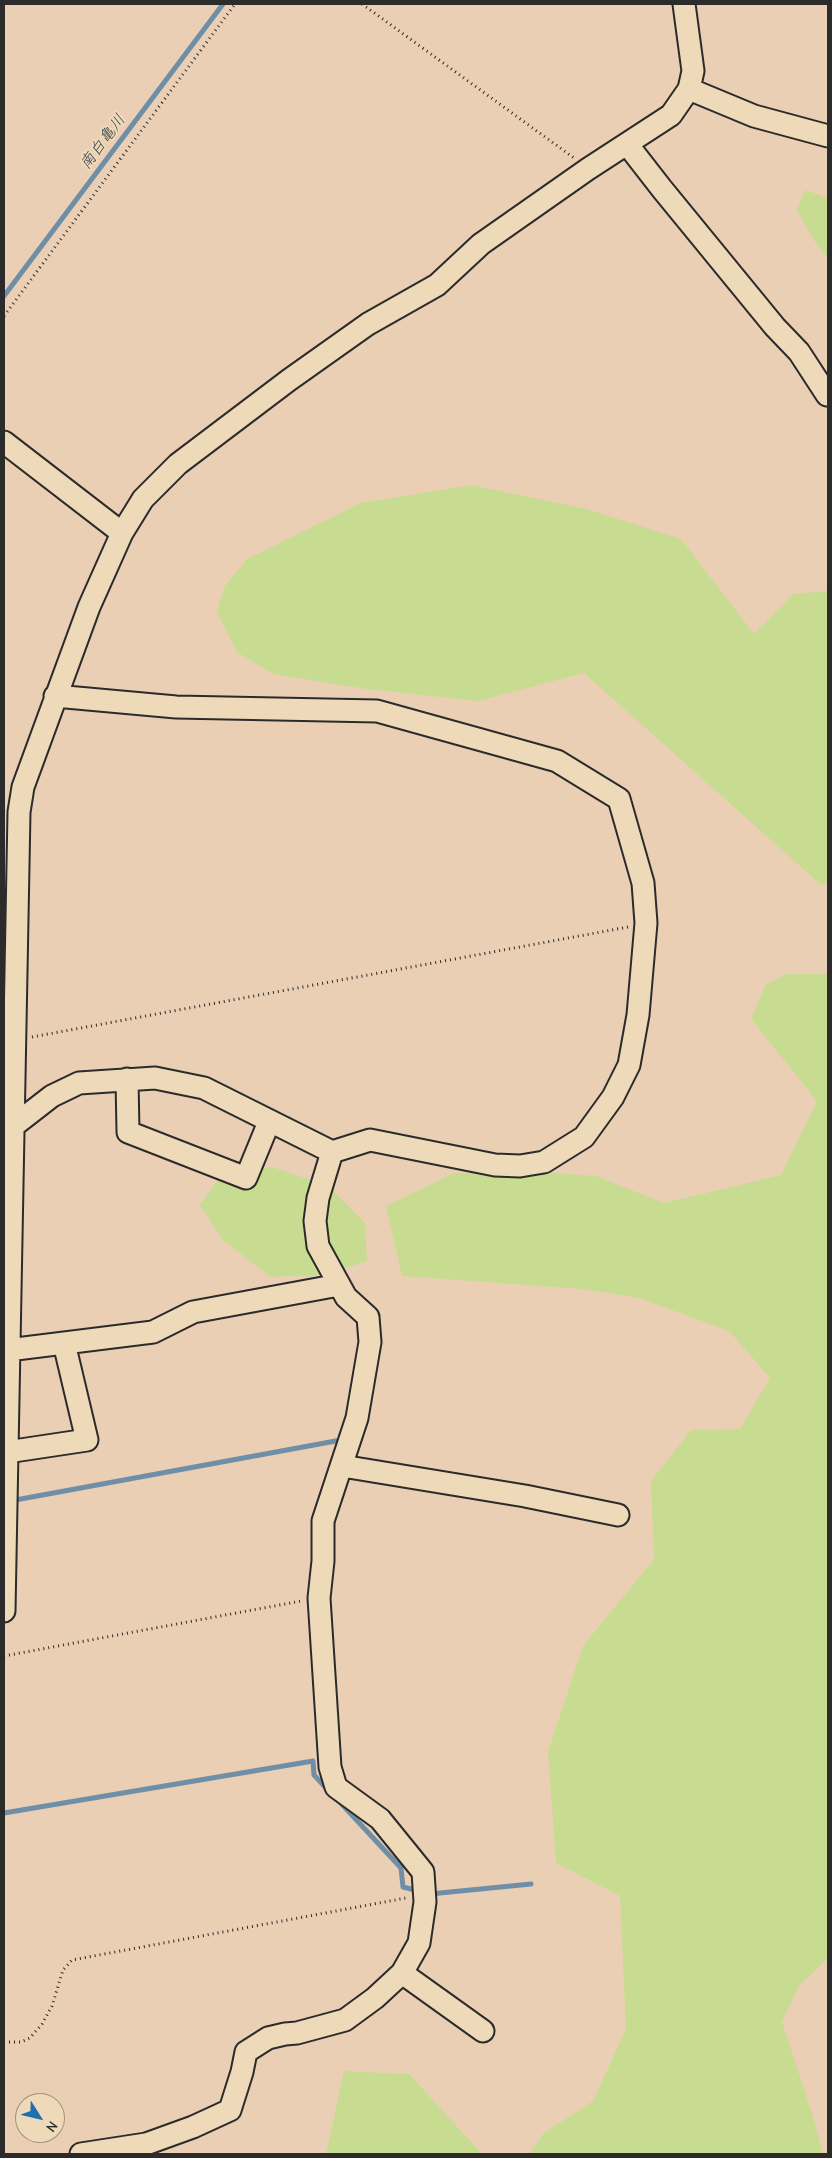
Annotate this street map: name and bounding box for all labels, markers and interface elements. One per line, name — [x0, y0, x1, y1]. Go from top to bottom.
water label: 南白亀川 — [76, 111, 130, 173]
north arrow — [15, 2093, 65, 2143]
text: N — [42, 2118, 61, 2135]

